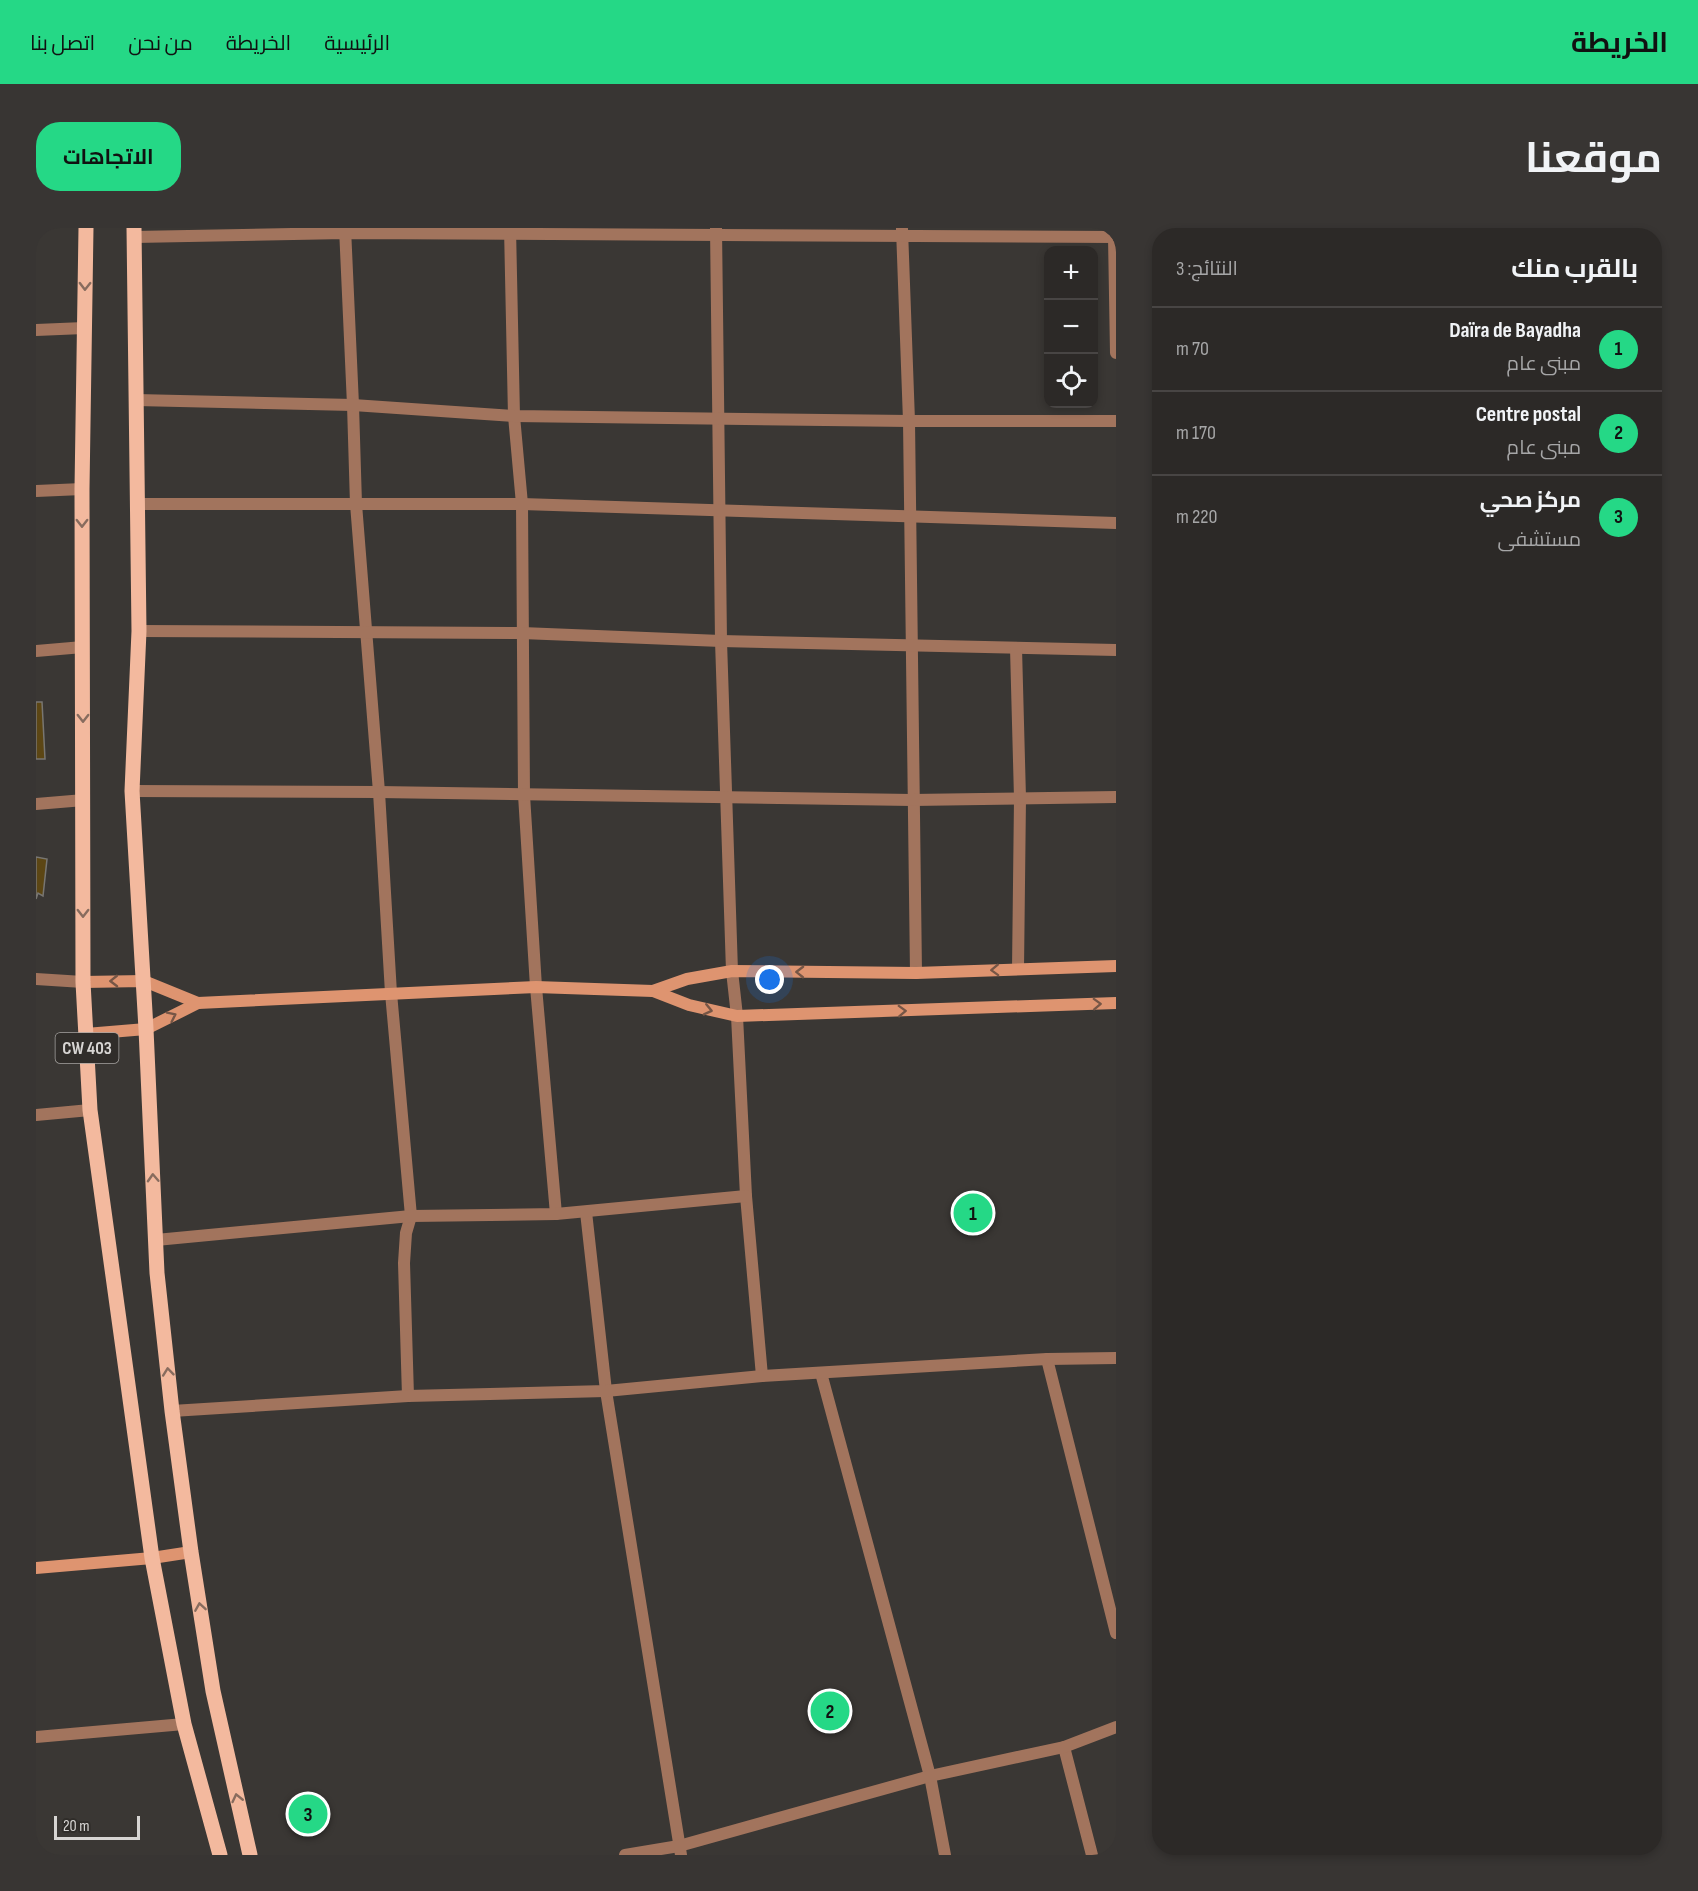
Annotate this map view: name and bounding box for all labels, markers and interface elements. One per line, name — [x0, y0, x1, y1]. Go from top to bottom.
text: الخريطة — [1571, 27, 1668, 60]
text: اتصل بنا — [30, 31, 95, 56]
text: من نحن — [128, 31, 193, 56]
text: الخريطة — [226, 31, 291, 56]
text: الرئيسية — [324, 31, 390, 56]
button: الاتجاهات — [36, 122, 181, 191]
text: موقعنا — [1525, 134, 1662, 185]
map controls — [1044, 246, 1098, 408]
button: + — [1044, 246, 1098, 300]
text: بالقرب منك — [1511, 254, 1638, 285]
text: النتائج: 3 — [1176, 257, 1238, 281]
one-way arrow — [79, 282, 91, 291]
button: − — [1044, 300, 1098, 354]
text: Daïra de Bayadha — [1449, 317, 1581, 344]
text: 70 m — [1176, 337, 1209, 361]
text: 1 — [1615, 337, 1622, 361]
text: مبنى عام — [1507, 352, 1581, 376]
button: locate — [1044, 354, 1098, 408]
text: Centre postal — [1476, 401, 1581, 428]
text: 170 m — [1176, 421, 1216, 445]
text: 2 — [1614, 421, 1623, 445]
text: مبنى عام — [1507, 436, 1581, 460]
text: مركز صحي — [1480, 487, 1581, 514]
text: 220 m — [1176, 505, 1217, 529]
text: 3 — [1614, 505, 1623, 529]
one-way arrow — [76, 519, 88, 528]
text: مستشفى — [1497, 528, 1581, 552]
one-way arrow — [77, 714, 89, 723]
one-way arrow — [77, 909, 89, 918]
one-way arrow — [990, 964, 999, 976]
your location — [755, 965, 784, 994]
one-way arrow — [795, 966, 804, 978]
one-way arrow — [109, 975, 118, 988]
one-way arrow — [1093, 997, 1102, 1010]
one-way arrow — [703, 1002, 713, 1015]
one-way arrow — [898, 1005, 907, 1018]
one-way arrow — [166, 1011, 177, 1023]
road number: CW 403 — [56, 1033, 118, 1063]
one-way arrow — [147, 1173, 160, 1182]
pin: 1 — [954, 1190, 992, 1236]
one-way arrow — [162, 1367, 174, 1376]
one-way arrow — [194, 1602, 206, 1611]
pin: 2 — [810, 1688, 850, 1734]
pin: 3 — [288, 1792, 328, 1836]
one-way arrow — [232, 1793, 245, 1803]
scale bar — [54, 1813, 140, 1840]
text: 20 m — [63, 1817, 90, 1836]

